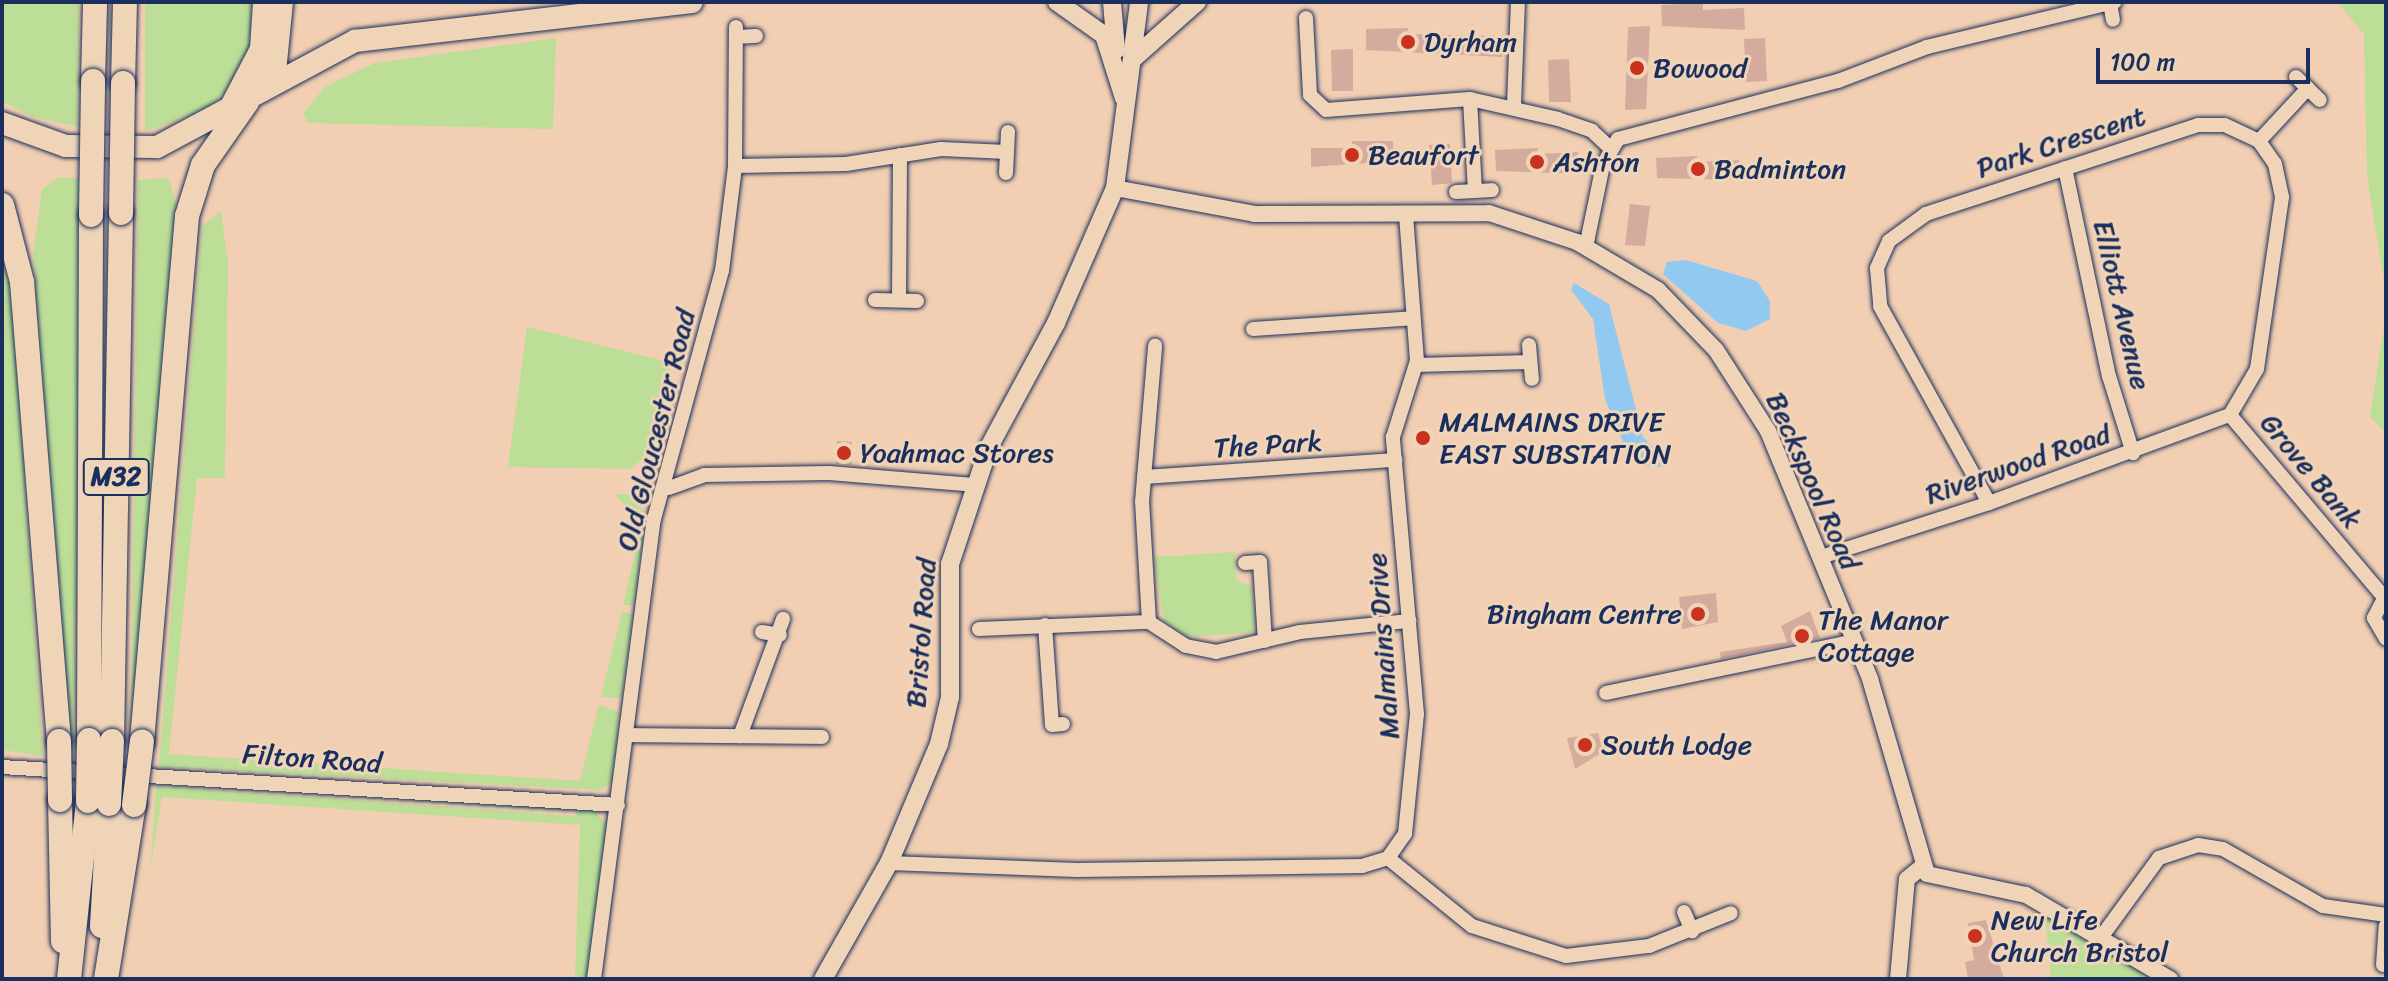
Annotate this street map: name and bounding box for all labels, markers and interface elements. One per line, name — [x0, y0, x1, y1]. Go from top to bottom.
place label: Dyrham — [1424, 25, 1517, 59]
scale bar — [2100, 32, 2314, 82]
marker: Dyrham — [1399, 33, 1417, 51]
text: 100 m — [2110, 41, 2175, 83]
place label: Bowood — [1653, 51, 1747, 85]
marker: Bowood — [1628, 59, 1646, 77]
street label: Park Crescent — [1972, 99, 2150, 185]
place label: Beaufort — [1368, 138, 1479, 172]
place label: Ashton — [1553, 145, 1640, 179]
marker: Beaufort — [1343, 146, 1361, 164]
place label: Badminton — [1714, 152, 1846, 186]
marker: Ashton — [1528, 153, 1546, 171]
marker: Badminton — [1689, 160, 1707, 178]
street label: Elliott Avenue — [2086, 217, 2158, 393]
street label: Old Gloucester Road — [610, 306, 702, 554]
street label: Beckspool Road — [1759, 387, 1867, 575]
place label: MALMAINS DRIVE EAST SUBSTATION — [1439, 405, 1673, 471]
street label: Grove Bank — [2253, 407, 2369, 535]
street label: Riverwood Road — [1921, 417, 2115, 511]
street label: The Park — [1212, 424, 1324, 466]
marker: MALMAINS DRIVE EAST SUBSTATION — [1414, 429, 1432, 447]
place label: Yoahmac Stores — [860, 436, 1054, 470]
marker: Yoahmac Stores — [835, 444, 853, 462]
road number: M32 — [82, 455, 150, 499]
street label: Malmains Drive — [1360, 552, 1406, 740]
street label: Bristol Road — [899, 557, 943, 709]
place label: Bingham Centre — [1485, 597, 1682, 631]
place label: The Manor Cottage — [1818, 603, 1948, 669]
marker: Bingham Centre — [1689, 605, 1707, 623]
marker: The Manor Cottage — [1793, 627, 1811, 645]
place label: South Lodge — [1601, 728, 1752, 762]
marker: South Lodge — [1576, 736, 1594, 754]
street label: Filton Road — [241, 737, 383, 781]
place label: New Life Church Bristol — [1991, 903, 2169, 969]
marker: New Life Church Bristol — [1966, 927, 1984, 945]

